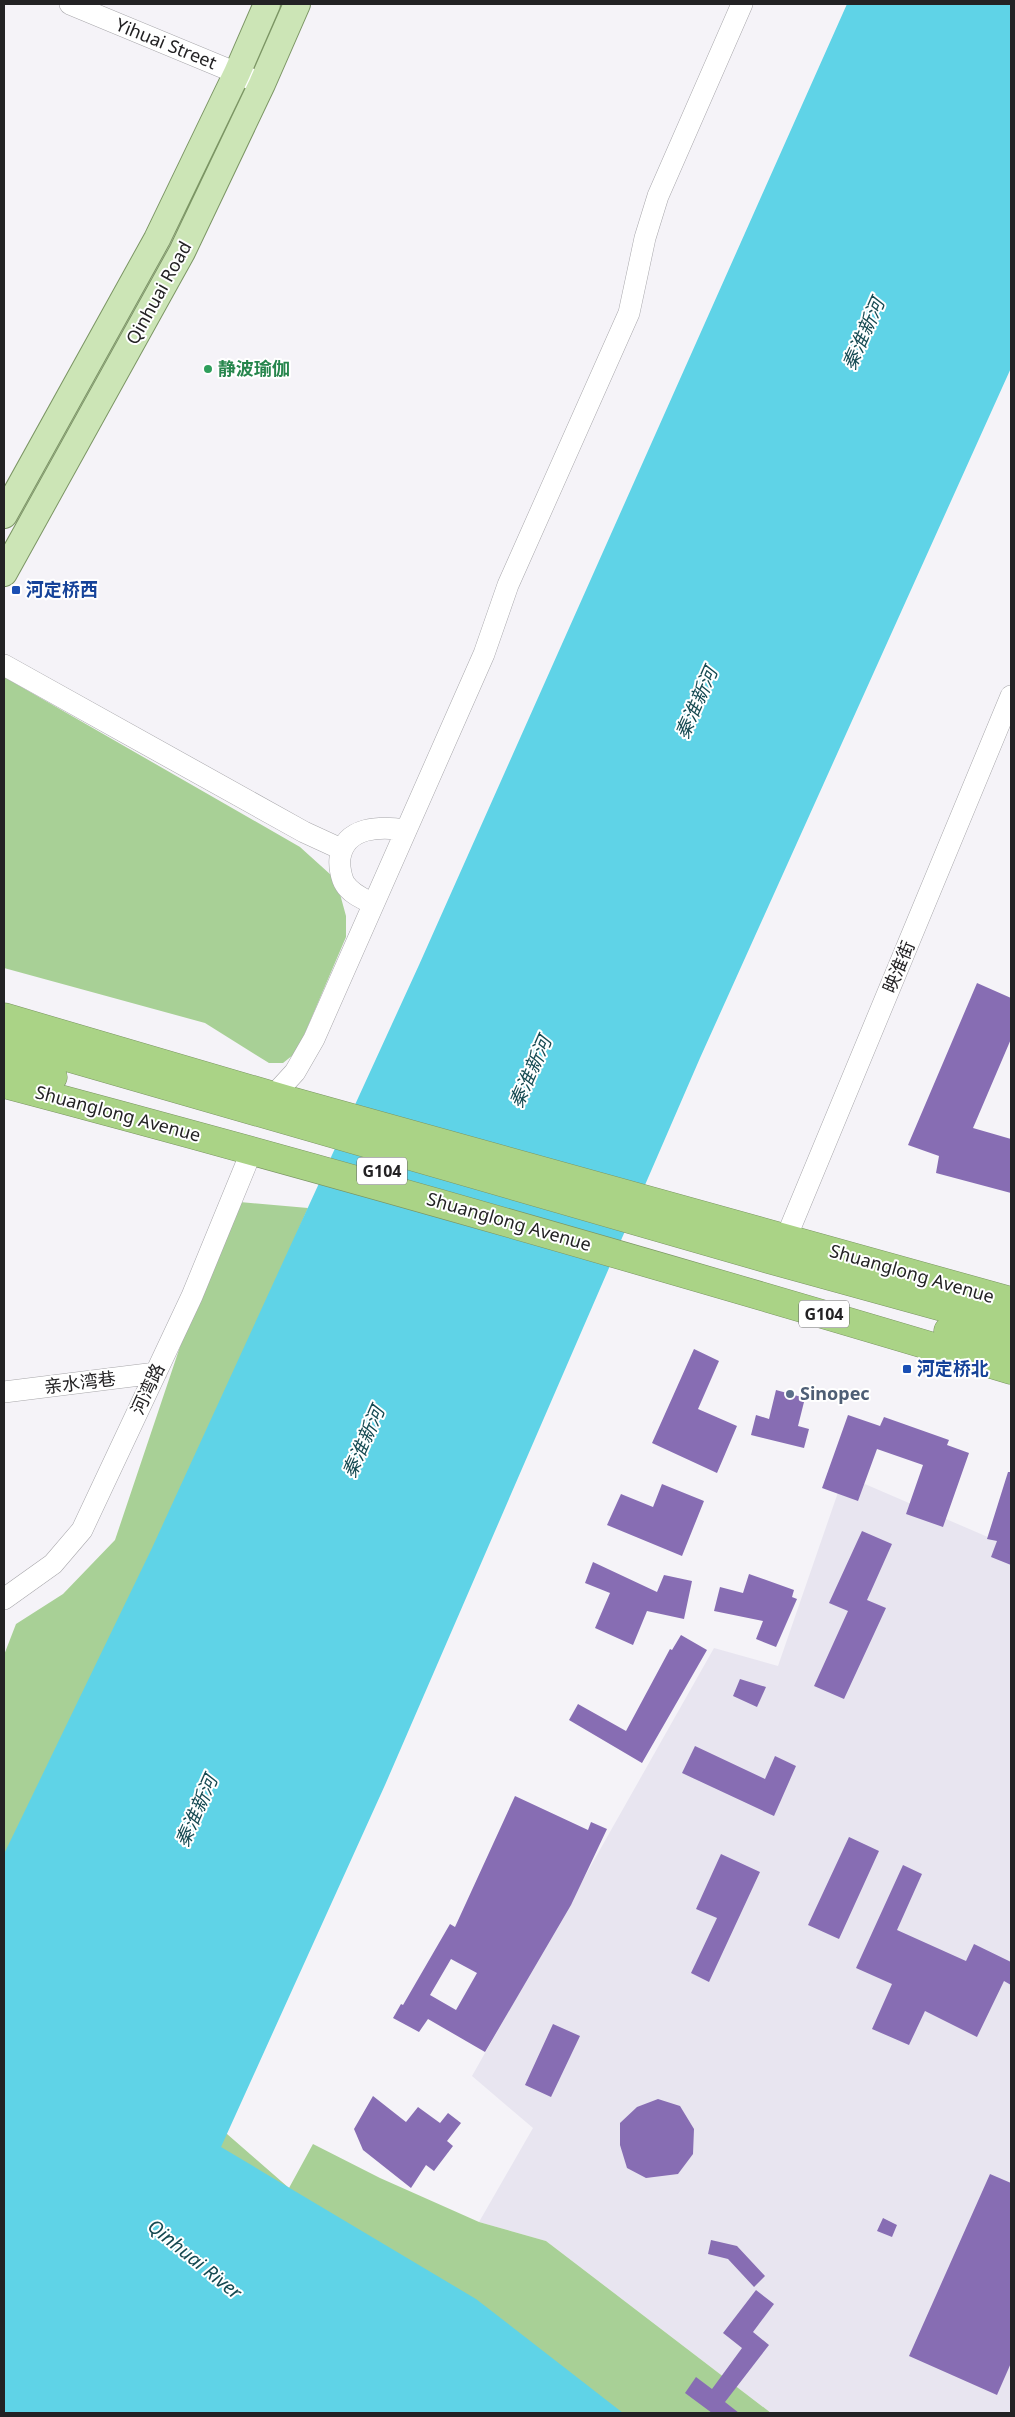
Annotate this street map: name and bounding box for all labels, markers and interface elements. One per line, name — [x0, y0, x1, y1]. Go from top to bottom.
street label: Yihuai Street — [112, 12, 221, 74]
street label: Qinhuai Road — [120, 237, 196, 349]
water label: 秦淮新河 — [836, 290, 892, 374]
place label: 静波瑜伽 — [218, 356, 290, 380]
marker: 静波瑜伽 — [202, 363, 214, 375]
place label: 河定桥西 — [26, 577, 98, 601]
marker: 河定桥西 — [10, 584, 22, 596]
water label: 秦淮新河 — [669, 659, 725, 743]
street label: 映淮街 — [876, 937, 920, 996]
water label: 秦淮新河 — [503, 1028, 559, 1112]
street label: Shuanglong Avenue — [33, 1079, 203, 1147]
road number: G104 — [357, 1158, 407, 1184]
street label: Shuanglong Avenue — [424, 1186, 594, 1256]
street label: Shuanglong Avenue — [827, 1238, 997, 1308]
road number: G104 — [799, 1300, 849, 1328]
place label: 河定桥北 — [917, 1356, 989, 1380]
street label: 河湾路 — [125, 1359, 169, 1418]
marker: 河定桥北 — [901, 1363, 913, 1375]
street label: 亲水湾巷 — [43, 1366, 117, 1398]
place label: Sinopec — [800, 1381, 870, 1405]
marker: Sinopec — [784, 1388, 796, 1400]
water label: 秦淮新河 — [336, 1398, 392, 1482]
water label: 秦淮新河 — [169, 1767, 225, 1851]
water label: Qinhuai River — [143, 2213, 249, 2306]

